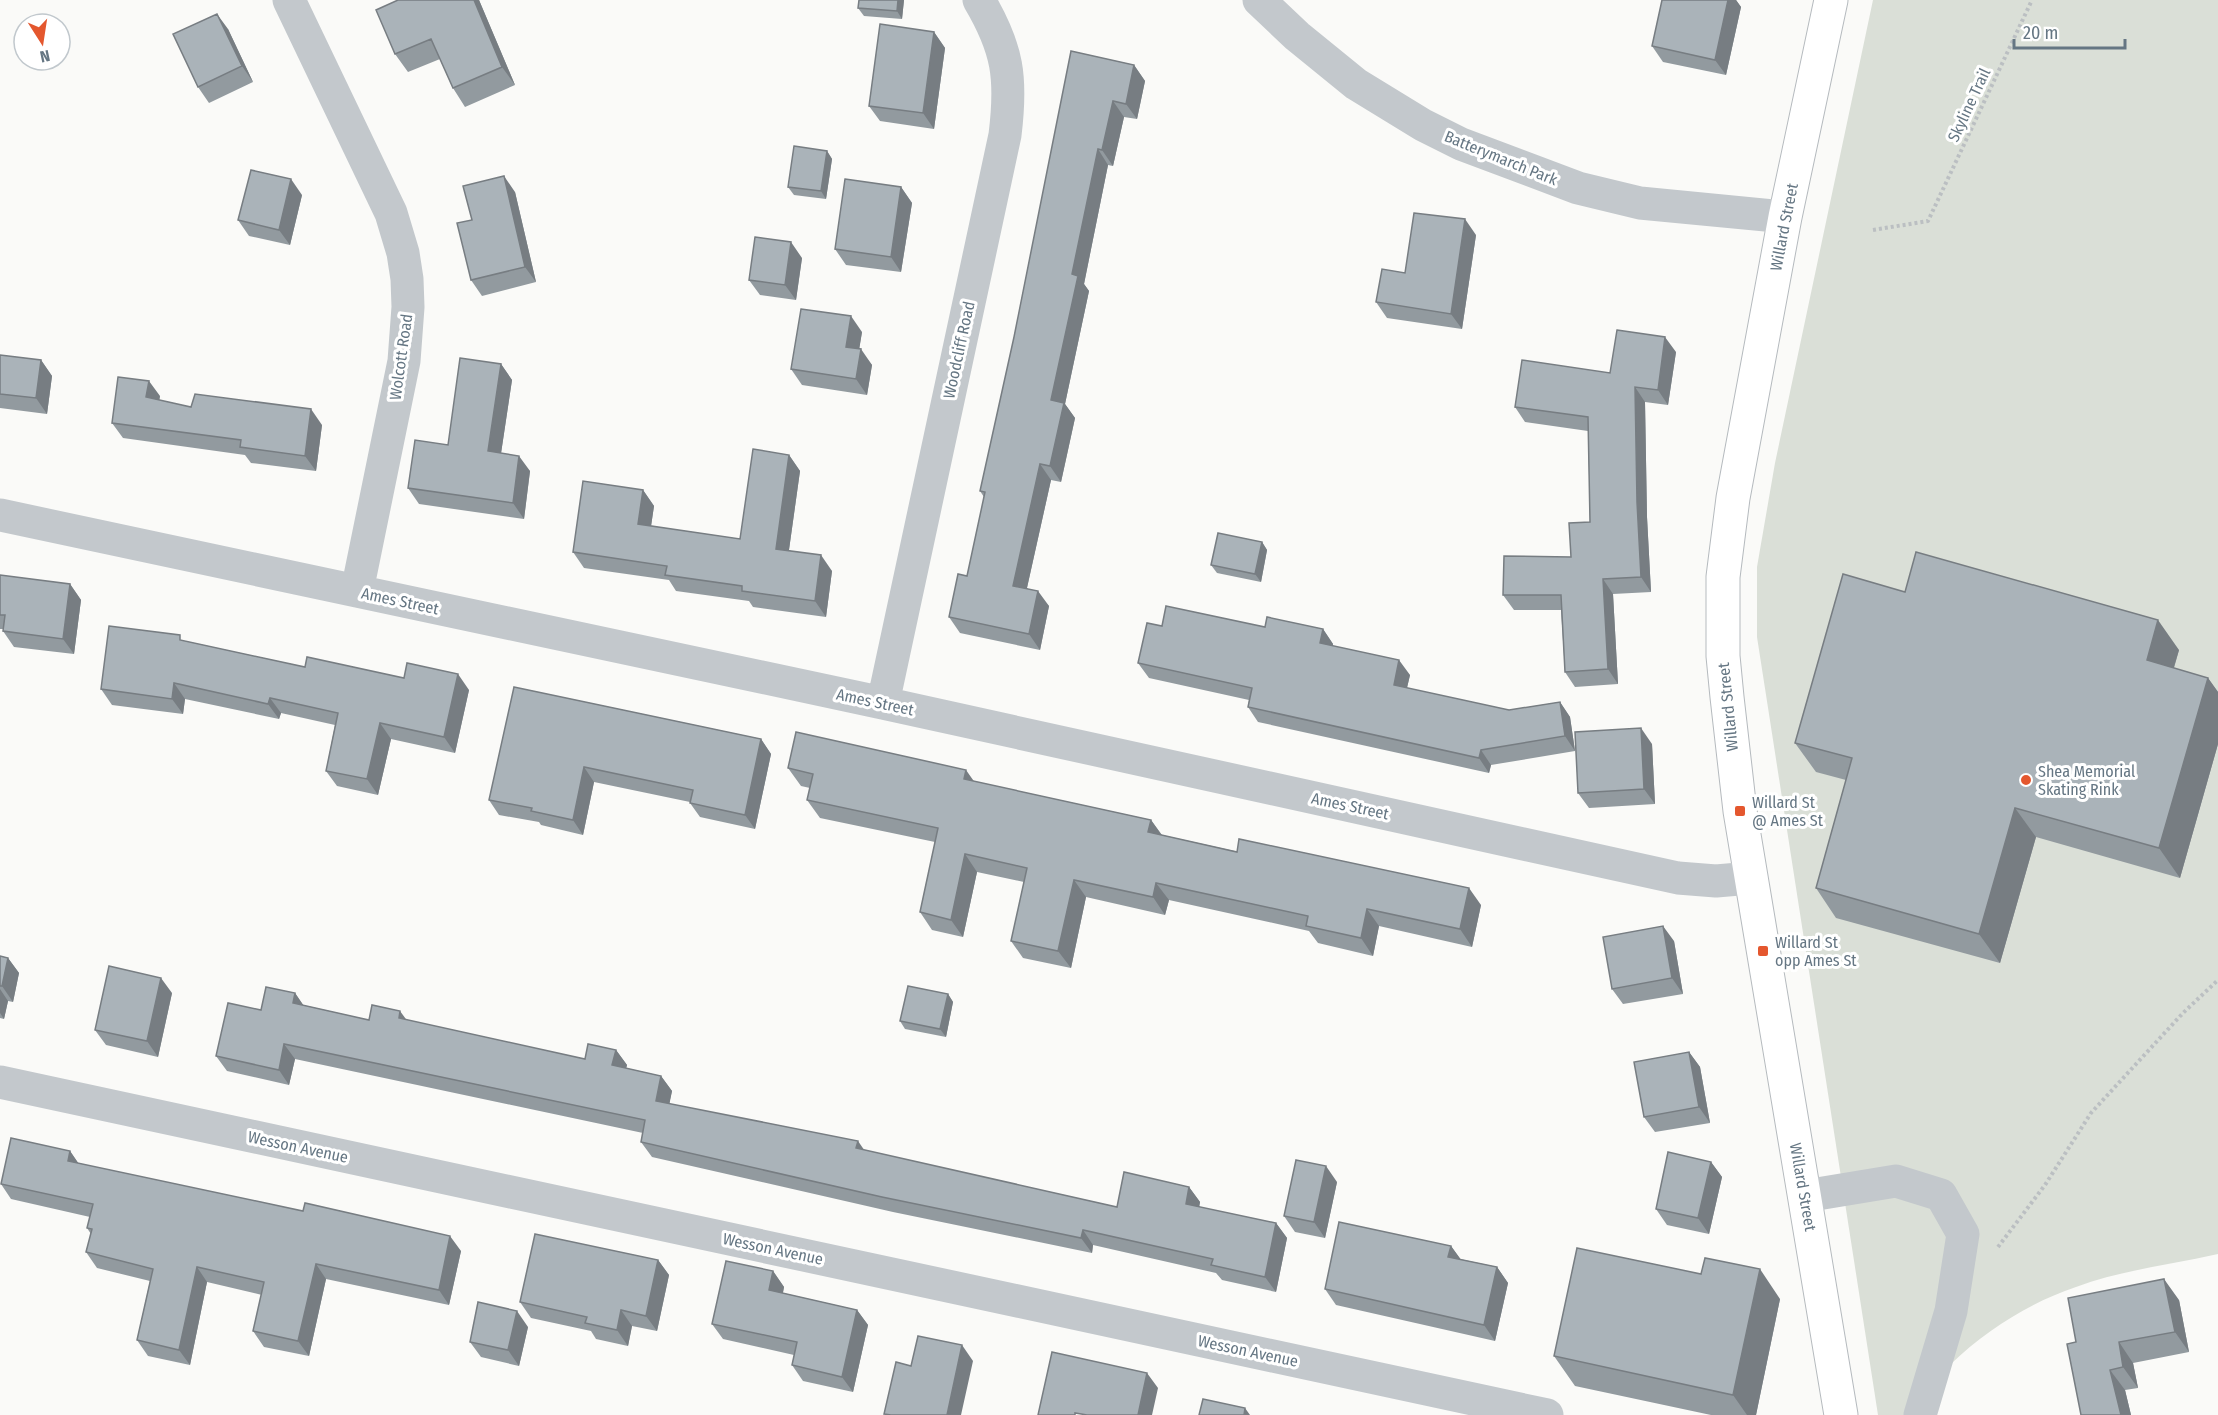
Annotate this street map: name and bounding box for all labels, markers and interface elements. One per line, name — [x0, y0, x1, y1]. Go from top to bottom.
north arrow — [12, 12, 72, 72]
scale bar — [2014, 12, 2125, 50]
text: 20 m — [2023, 22, 2058, 44]
text: N — [38, 46, 52, 66]
street label: Skyline Trail — [1944, 65, 1994, 145]
street label: Batterymarch Park — [1442, 127, 1561, 190]
street label: Willard Street — [1766, 181, 1802, 273]
street label: Woodcliff Road — [939, 300, 979, 400]
street label: Wolcott Road — [386, 313, 416, 401]
street label: Ames Street — [360, 584, 441, 619]
street label: Willard Street — [1714, 661, 1742, 752]
street label: Ames Street — [835, 685, 916, 720]
place label: Shea Memorial Skating Rink — [2038, 762, 2135, 799]
marker: Shea Memorial Skating Rink — [2019, 773, 2033, 787]
street label: Ames Street — [1310, 789, 1391, 824]
place label: Willard St @ Ames St — [1752, 793, 1824, 830]
marker: Willard St @ Ames St — [1733, 804, 1747, 818]
place label: Willard St opp Ames St — [1775, 933, 1857, 970]
marker: Willard St opp Ames St — [1756, 944, 1770, 958]
street label: Wesson Avenue — [246, 1127, 350, 1167]
street label: Willard Street — [1786, 1142, 1820, 1233]
street label: Wesson Avenue — [721, 1229, 825, 1269]
street label: Wesson Avenue — [1196, 1331, 1300, 1371]

